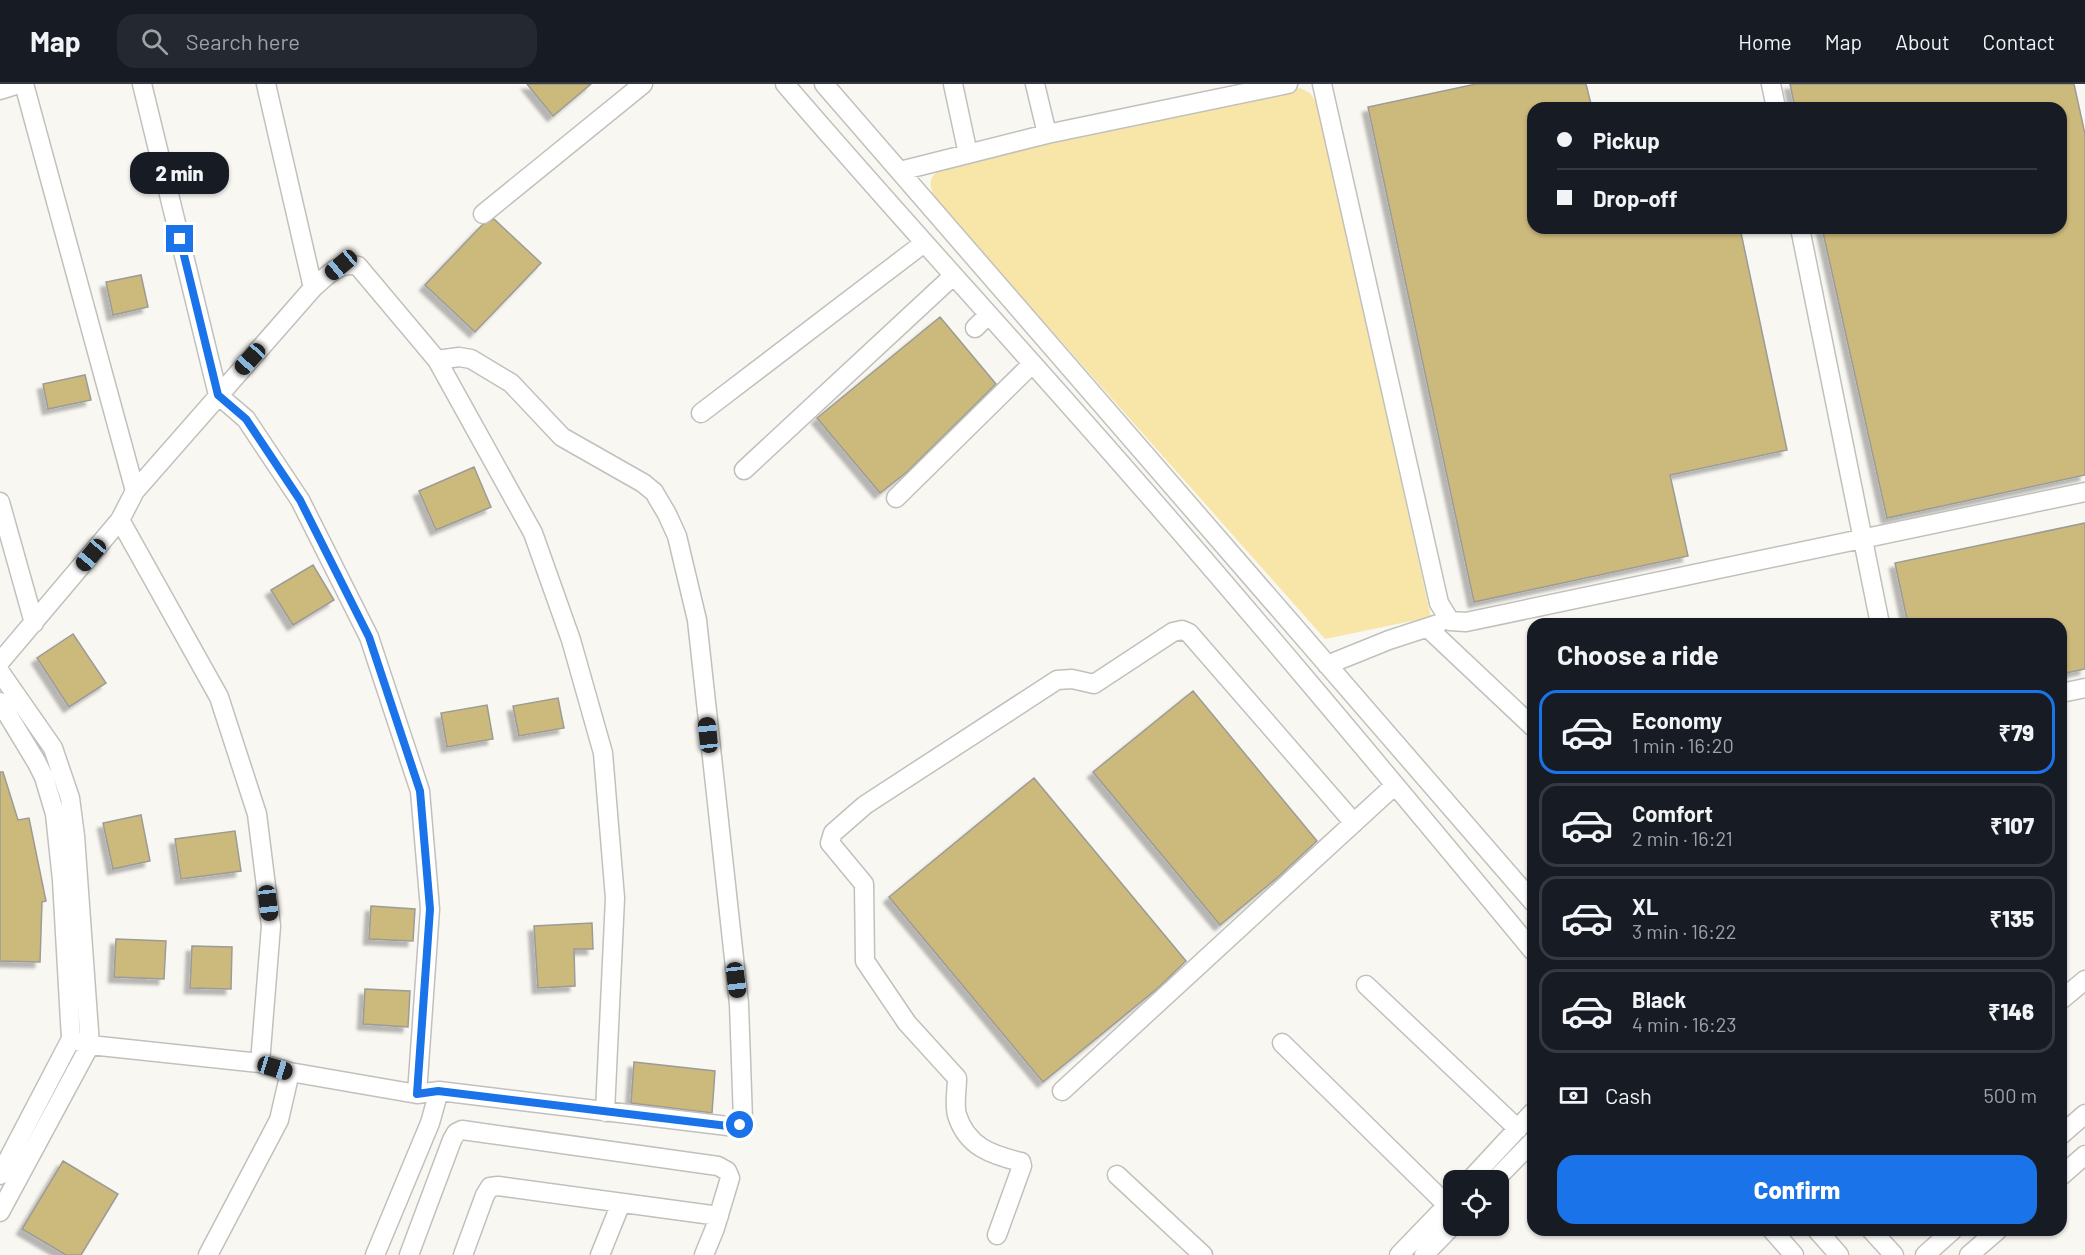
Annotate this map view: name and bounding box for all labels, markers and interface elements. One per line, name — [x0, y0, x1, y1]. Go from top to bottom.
search box — [117, 14, 537, 68]
text: Map — [30, 24, 81, 58]
icon: search — [138, 25, 171, 58]
text: Search here — [186, 28, 300, 54]
text: Home — [1738, 29, 1792, 54]
text: Map — [1825, 29, 1862, 54]
text: About — [1895, 29, 1950, 54]
text: Contact — [1983, 29, 2055, 54]
text: Pickup — [1593, 127, 1660, 153]
callout: 2 min — [130, 152, 230, 194]
text: 2 min — [155, 161, 204, 185]
text: Drop-off — [1593, 185, 1677, 211]
route end — [166, 225, 193, 252]
car — [321, 247, 361, 283]
car — [231, 340, 269, 378]
car — [73, 535, 109, 575]
text: Choose a ride — [1557, 638, 1719, 670]
icon: car — [1560, 705, 1614, 759]
text: Economy — [1632, 707, 1722, 733]
car — [697, 716, 719, 754]
text: ₹79 — [1999, 719, 2034, 745]
text: 1 min · 16:20 — [1632, 733, 1734, 757]
icon: car — [1560, 798, 1614, 852]
text: Comfort — [1632, 800, 1713, 826]
text: ₹107 — [1990, 812, 2034, 838]
text: 2 min · 16:21 — [1632, 826, 1733, 850]
car — [257, 884, 279, 922]
icon: car — [1560, 891, 1614, 945]
text: XL — [1632, 893, 1658, 919]
text: ₹135 — [1990, 905, 2034, 931]
text: 3 min · 16:22 — [1632, 919, 1736, 943]
car — [725, 961, 747, 999]
icon: car — [1560, 984, 1614, 1038]
text: Black — [1632, 986, 1686, 1012]
text: ₹146 — [1988, 998, 2034, 1024]
text: 4 min · 16:23 — [1632, 1012, 1737, 1036]
car — [255, 1054, 295, 1082]
icon: cash — [1557, 1079, 1590, 1112]
text: Cash — [1605, 1082, 1652, 1108]
text: 500 m — [1984, 1083, 2037, 1107]
route start — [726, 1111, 753, 1138]
button: Confirm — [1557, 1155, 2037, 1224]
map controls — [1443, 1170, 1509, 1236]
button: locate — [1443, 1170, 1509, 1236]

